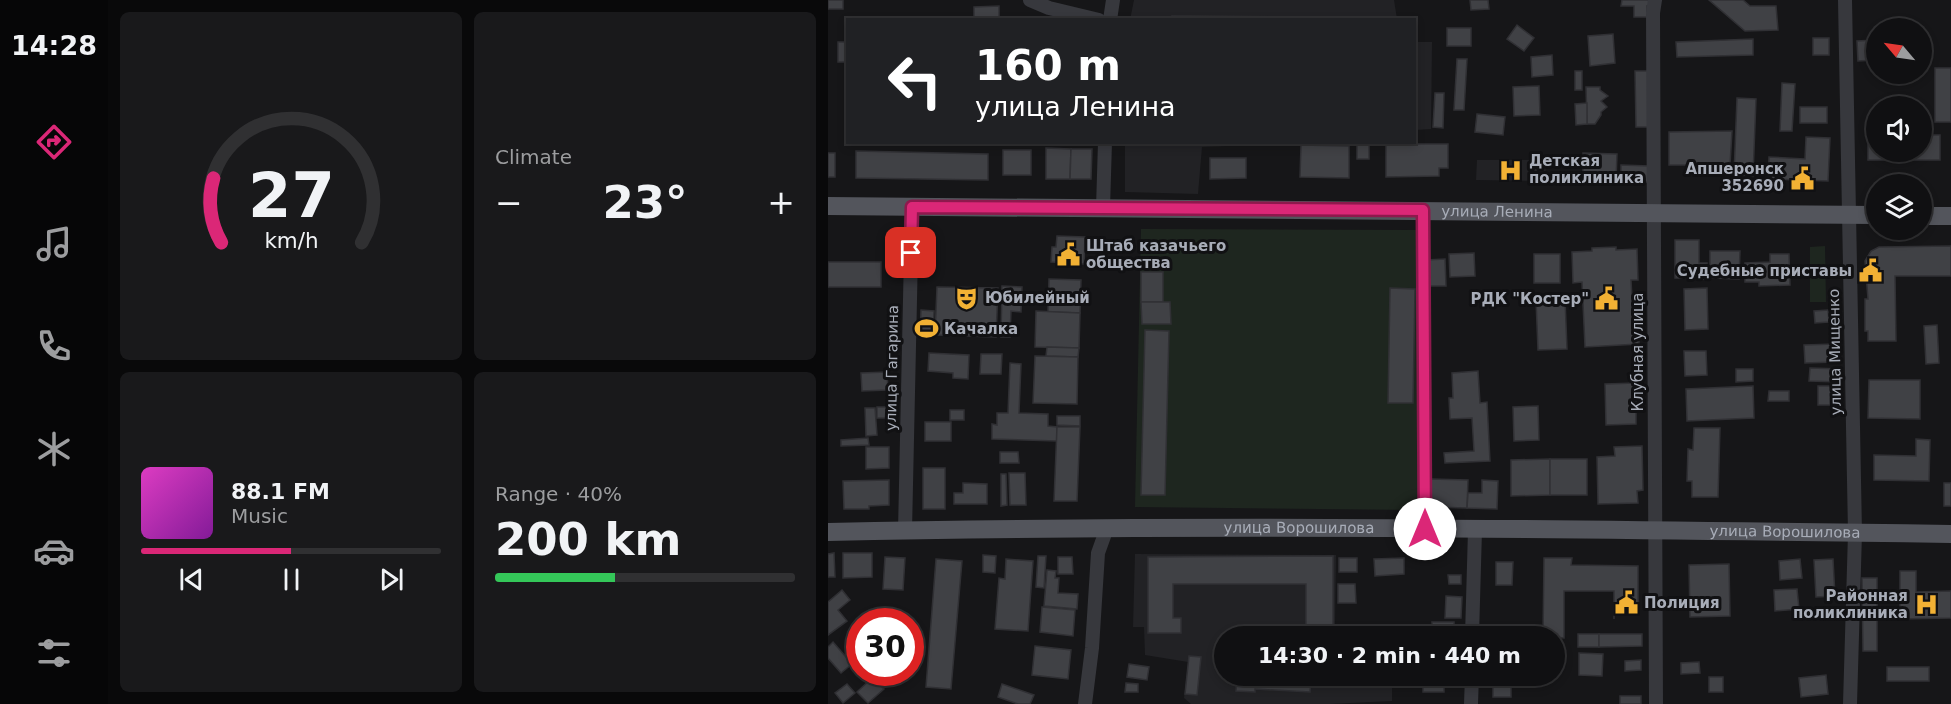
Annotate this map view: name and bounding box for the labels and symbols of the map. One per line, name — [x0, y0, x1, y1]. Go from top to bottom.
north arrow — [1866, 18, 1932, 84]
place label: Детская поликлиника — [1529, 152, 1644, 187]
hospital icon: Детская поликлиника — [1498, 157, 1524, 183]
place label: Апшеронск 352690 — [1685, 160, 1784, 195]
public building icon: Апшеронск 352690 — [1789, 165, 1815, 191]
street label: улица Ленина — [1441, 202, 1553, 221]
pin — [885, 227, 936, 278]
place label: Штаб казачьего общества — [1086, 237, 1226, 272]
public building icon: Штаб казачьего общества — [1055, 242, 1081, 268]
public building icon: Судебные приставы — [1857, 258, 1883, 284]
place label: Судебные приставы — [1677, 262, 1852, 280]
theatre icon: Юбилейный — [954, 285, 980, 311]
public building icon: РДК "Костер" — [1594, 286, 1620, 312]
place label: Юбилейный — [985, 289, 1090, 307]
street label: улица Мищенко — [1825, 289, 1845, 415]
place label: РДК "Костер" — [1470, 290, 1589, 308]
street label: Клубная улица — [1629, 293, 1647, 411]
street label: улица Гагарина — [882, 305, 902, 431]
sports icon: Качалка — [913, 316, 939, 342]
place label: Качалка — [944, 320, 1018, 338]
position arrow — [1393, 497, 1457, 561]
street label: улица Ворошилова — [1223, 519, 1374, 537]
street label: улица Ворошилова — [1709, 522, 1861, 542]
place label: Районная поликлиника — [1793, 587, 1908, 622]
public building icon: Полиция — [1613, 590, 1639, 616]
hospital icon: Районная поликлиника — [1913, 592, 1939, 618]
place label: Полиция — [1644, 594, 1720, 612]
speed limit sign: 30 — [846, 608, 924, 686]

